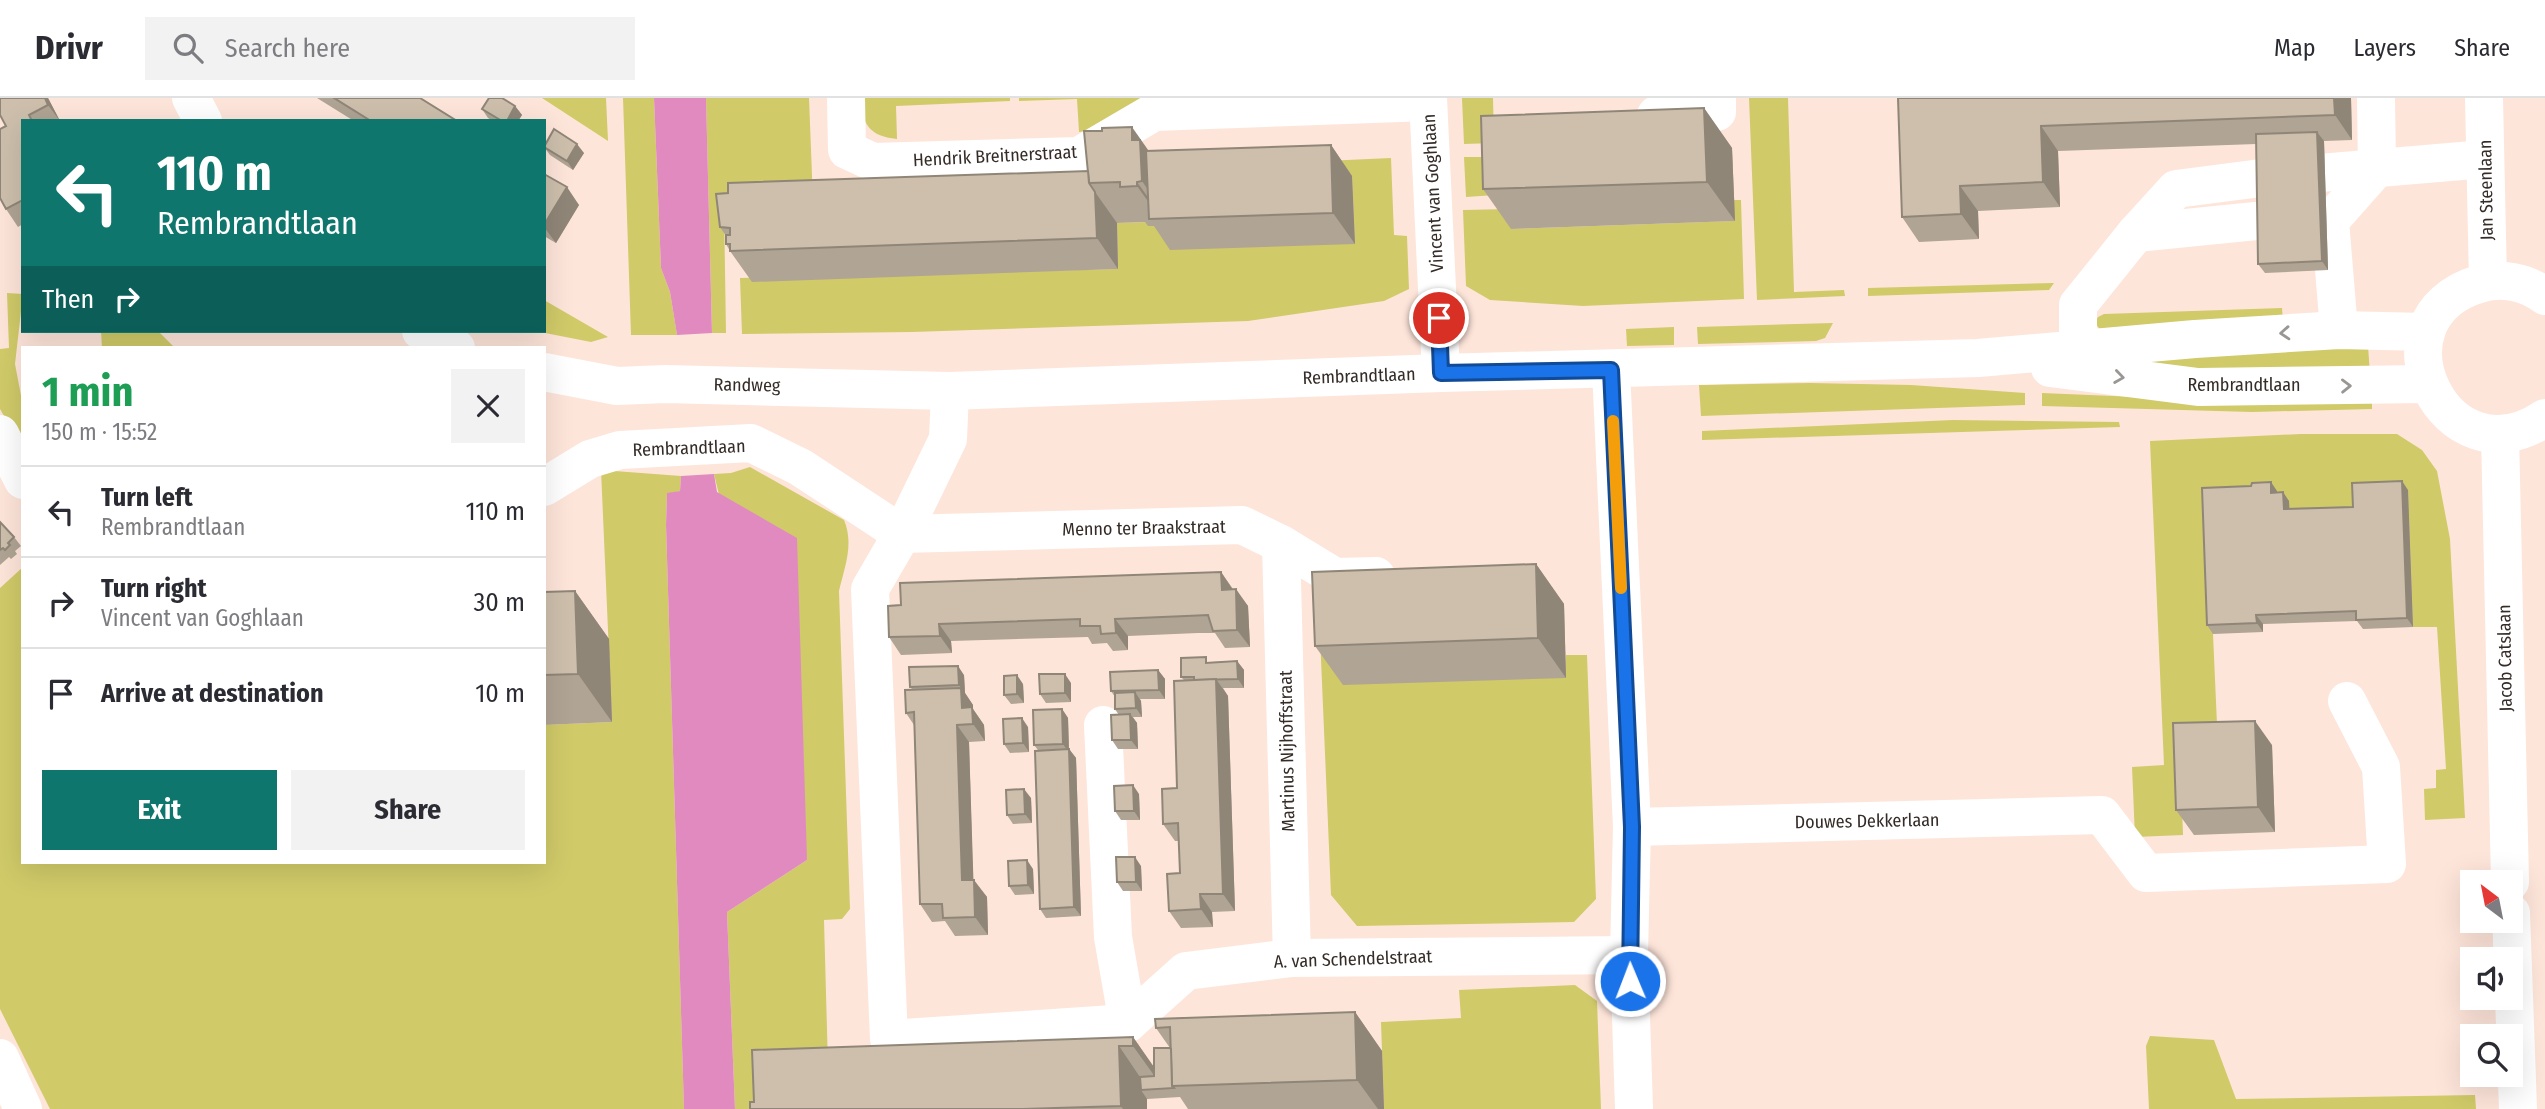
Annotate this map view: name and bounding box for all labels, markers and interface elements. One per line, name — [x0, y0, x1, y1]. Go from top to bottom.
search box — [145, 17, 635, 80]
text: Drivr — [35, 28, 103, 68]
icon: search — [169, 29, 207, 67]
text: Search here — [225, 33, 350, 64]
text: Map — [2274, 34, 2316, 62]
text: Layers — [2354, 34, 2416, 62]
text: Share — [2454, 34, 2510, 62]
street label: Vincent van Goghlaan — [1418, 113, 1448, 273]
street label: Jan Steenlaan — [2474, 139, 2498, 241]
street label: Hendrik Breitnerstraat — [912, 141, 1078, 171]
text: 110 m — [157, 144, 272, 203]
icon: left — [42, 147, 133, 238]
text: Rembrandtlaan — [157, 204, 358, 242]
icon: right — [108, 280, 146, 318]
text: Then — [42, 284, 94, 315]
pin — [1409, 288, 1469, 348]
icon: arrive — [1420, 299, 1458, 337]
one-way arrow — [2279, 325, 2290, 340]
street label: Rembrandtlaan — [1302, 363, 1416, 389]
text: 1 min — [42, 367, 133, 417]
button: close — [451, 369, 525, 443]
one-way arrow — [2113, 369, 2125, 384]
street label: Randweg — [713, 373, 781, 397]
street label: Rembrandtlaan — [2188, 374, 2300, 396]
one-way arrow — [2340, 378, 2351, 393]
text: 150 m · 15:52 — [42, 418, 157, 446]
street label: Rembrandtlaan — [632, 435, 746, 461]
text: Turn left — [101, 482, 193, 513]
icon: left — [42, 493, 80, 531]
text: 110 m — [465, 496, 525, 527]
text: Rembrandtlaan — [101, 513, 245, 541]
street label: Menno ter Braakstraat — [1062, 516, 1226, 540]
text: Turn right — [101, 573, 207, 604]
icon: right — [42, 584, 80, 622]
text: 30 m — [474, 587, 525, 618]
text: Vincent van Goghlaan — [101, 604, 304, 632]
street label: Jacob Catslaan — [2493, 604, 2517, 712]
street label: Martinus Nijhoffstraat — [1275, 670, 1299, 832]
icon: arrive — [42, 675, 80, 713]
text: Arrive at destination — [101, 678, 324, 709]
text: 10 m — [475, 678, 525, 709]
button: Exit — [42, 770, 277, 850]
button: Share — [291, 770, 525, 850]
street label: Douwes Dekkerlaan — [1794, 809, 1940, 833]
north arrow — [2460, 870, 2524, 933]
map controls — [2460, 870, 2523, 1087]
position arrow — [1593, 944, 1667, 1018]
street label: A. van Schendelstraat — [1273, 945, 1433, 973]
button: sound — [2460, 947, 2523, 1010]
button: search — [2460, 1024, 2523, 1087]

